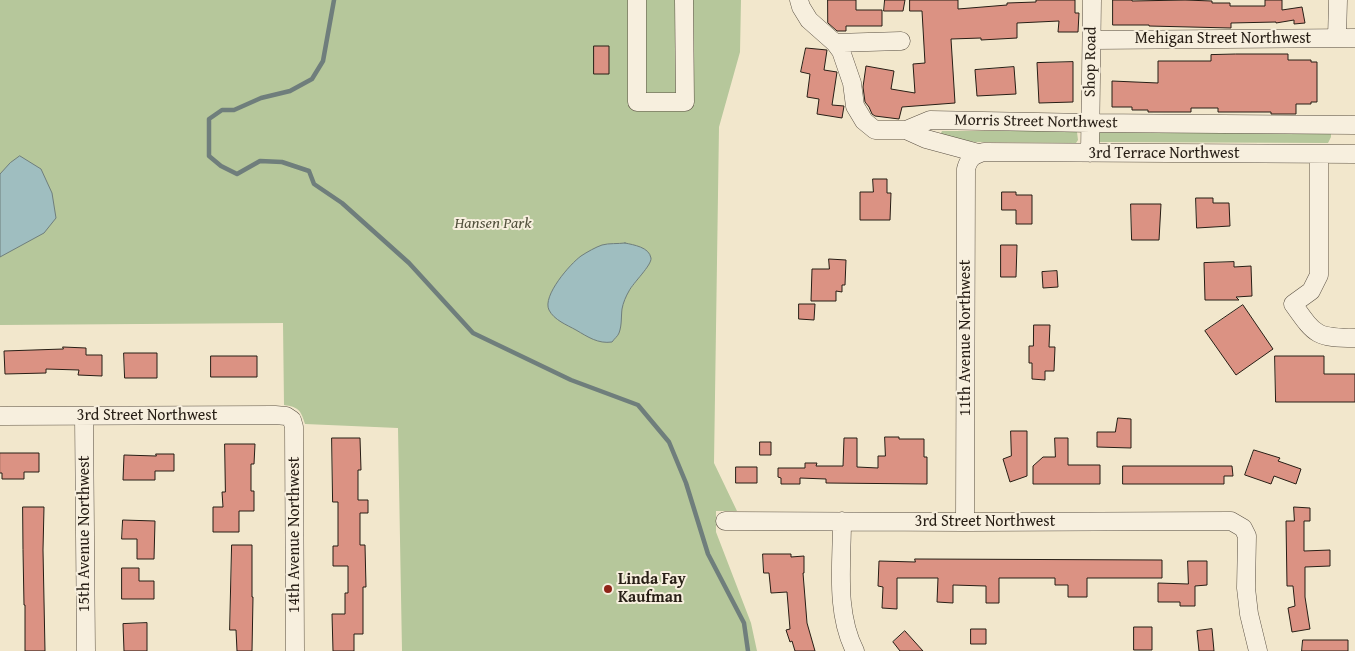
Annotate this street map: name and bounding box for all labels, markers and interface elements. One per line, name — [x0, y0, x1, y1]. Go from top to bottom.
street label: Shop Road — [1081, 27, 1101, 97]
street label: Mehigan Street Northwest — [1135, 29, 1311, 49]
street label: Morris Street Northwest — [954, 111, 1118, 133]
street label: 3rd Terrace Northwest — [1088, 144, 1240, 164]
park label: Hansen Park — [454, 214, 532, 234]
street label: 11th Avenue Northwest — [956, 260, 976, 416]
street label: 3rd Street Northwest — [77, 406, 217, 426]
street label: 15th Avenue Northwest — [75, 456, 95, 612]
street label: 14th Avenue Northwest — [285, 457, 305, 613]
street label: 3rd Street Northwest — [915, 512, 1055, 532]
place label: Linda Fay Kaufman — [618, 570, 686, 608]
marker: Linda Fay Kaufman — [602, 583, 614, 595]

